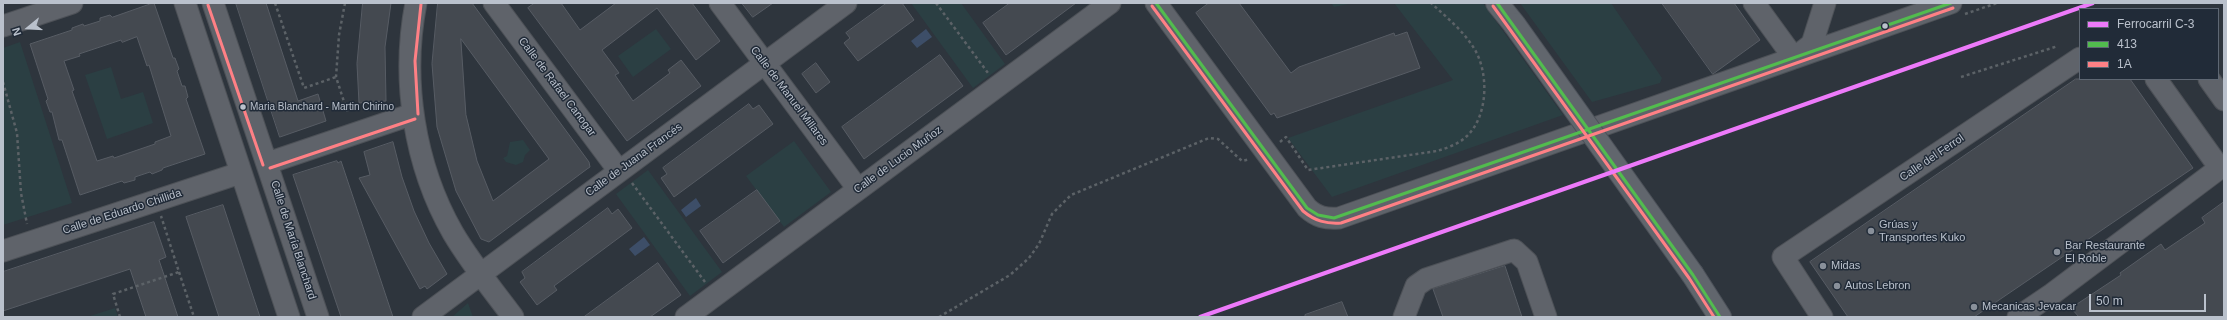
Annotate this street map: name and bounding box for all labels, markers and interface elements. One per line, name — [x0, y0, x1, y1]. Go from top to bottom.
north arrow — [8, 8, 48, 48]
legend — [2079, 8, 2219, 80]
text: Ferrocarril C-3 — [2117, 17, 2194, 31]
unlabelled marker — [1880, 21, 1890, 31]
text: N — [10, 26, 24, 37]
street label: Calle de Rafael Canogar — [515, 35, 599, 139]
text: 413 — [2117, 37, 2137, 51]
street label: Calle de Manuel Millares — [747, 44, 831, 148]
text: 1A — [2117, 57, 2132, 71]
place label: Maria Blanchard - Martin Chirino — [250, 101, 394, 113]
marker: Maria Blanchard - Martin Chirino — [238, 102, 248, 112]
street label: Calle de Juana Francés — [583, 121, 685, 199]
street label: Calle de Lucio Muñoz — [851, 124, 945, 196]
street label: Calle del Ferrol — [1897, 132, 1967, 184]
street label: Calle de María Blanchard — [268, 179, 318, 301]
street label: Calle de Eduardo Chillida — [61, 187, 183, 237]
place label: Grúas y Transportes Kuko — [1879, 218, 1965, 244]
marker: Grúas y Transportes Kuko — [1866, 226, 1876, 236]
place label: Bar Restaurante El Roble — [2065, 239, 2145, 265]
marker: Bar Restaurante El Roble — [2052, 247, 2062, 257]
place label: Midas — [1831, 259, 1860, 273]
marker: Midas — [1818, 261, 1828, 271]
place label: Autos Lebron — [1845, 279, 1910, 293]
marker: Autos Lebron — [1832, 281, 1842, 291]
scale bar — [2091, 286, 2208, 312]
text: 50 m — [2096, 294, 2123, 308]
place label: Mecanicas Jevacar — [1982, 300, 2076, 314]
marker: Mecanicas Jevacar — [1969, 302, 1979, 312]

